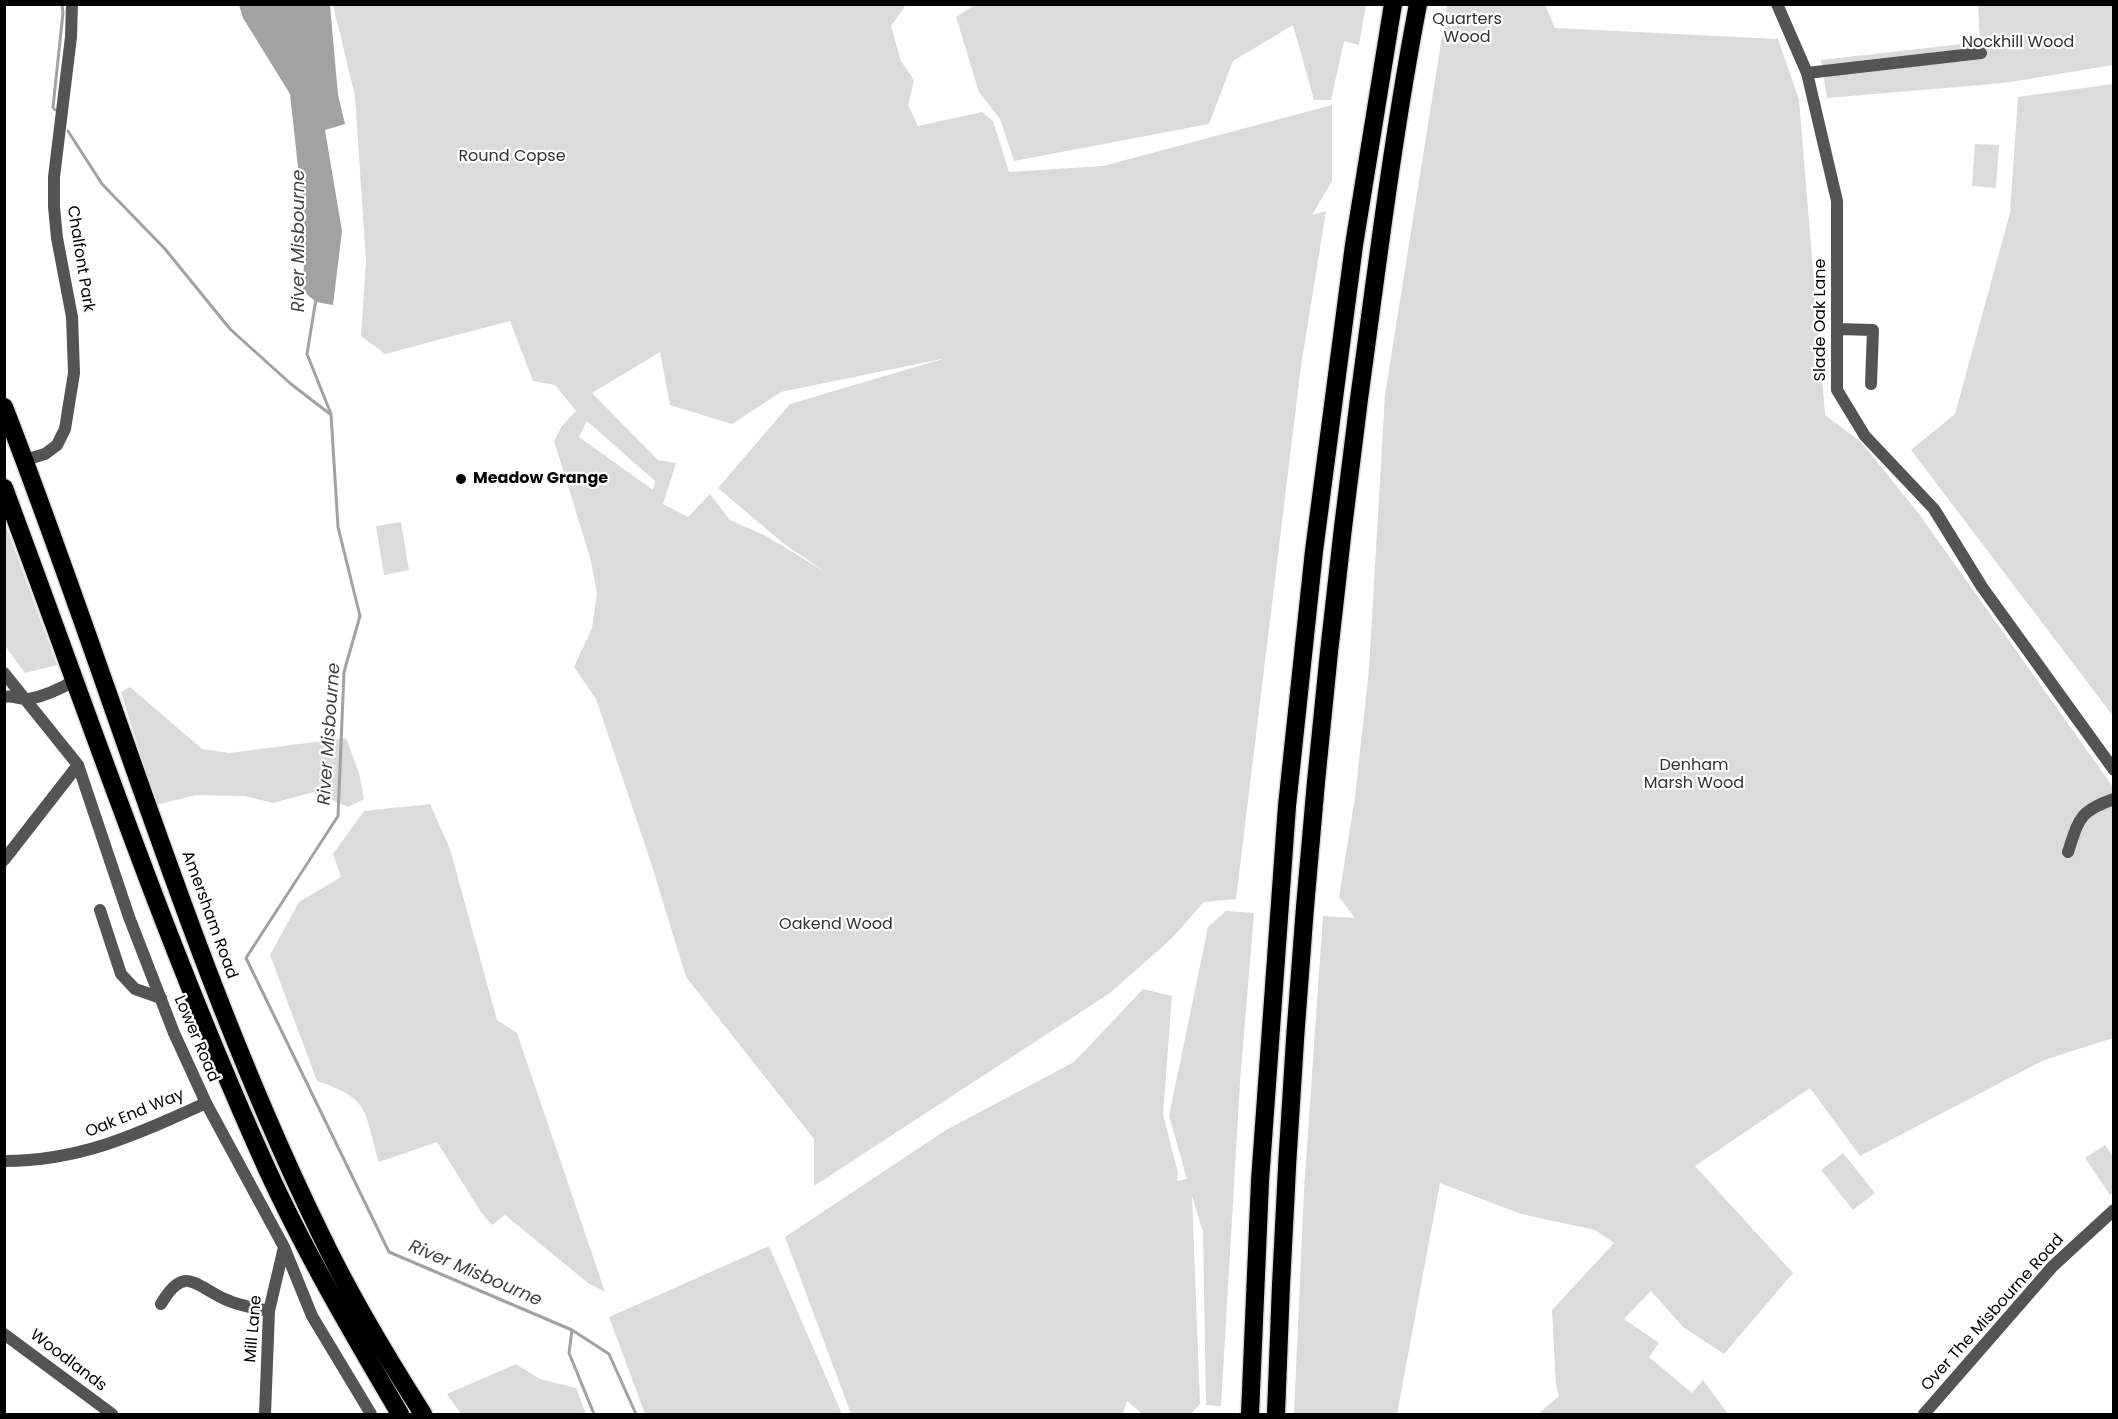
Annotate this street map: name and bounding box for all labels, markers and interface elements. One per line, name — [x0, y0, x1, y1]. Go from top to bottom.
park label: Quarters Wood — [1432, 10, 1502, 48]
park label: Nockhill Wood — [1962, 33, 2074, 53]
park label: Round Copse — [458, 147, 566, 167]
water label: River Misbourne — [288, 170, 310, 312]
street label: Chalfont Park — [62, 204, 98, 314]
street label: Slade Oak Lane — [1811, 259, 1831, 381]
place label: Meadow Grange — [473, 469, 608, 489]
marker: Meadow Grange — [454, 472, 468, 486]
water label: River Misbourne — [314, 662, 346, 806]
park label: Denham Marsh Wood — [1644, 756, 1744, 794]
street label: Amersham Road — [177, 848, 241, 982]
park label: Oakend Wood — [779, 915, 893, 935]
street label: Lower Road — [169, 993, 223, 1085]
street label: Oak End Way — [83, 1085, 187, 1143]
street label: Over The Misbourne Road — [1918, 1231, 2068, 1395]
water label: River Misbourne — [405, 1236, 545, 1312]
street label: Mill Lane — [241, 1294, 267, 1364]
street label: Woodlands — [26, 1326, 110, 1396]

